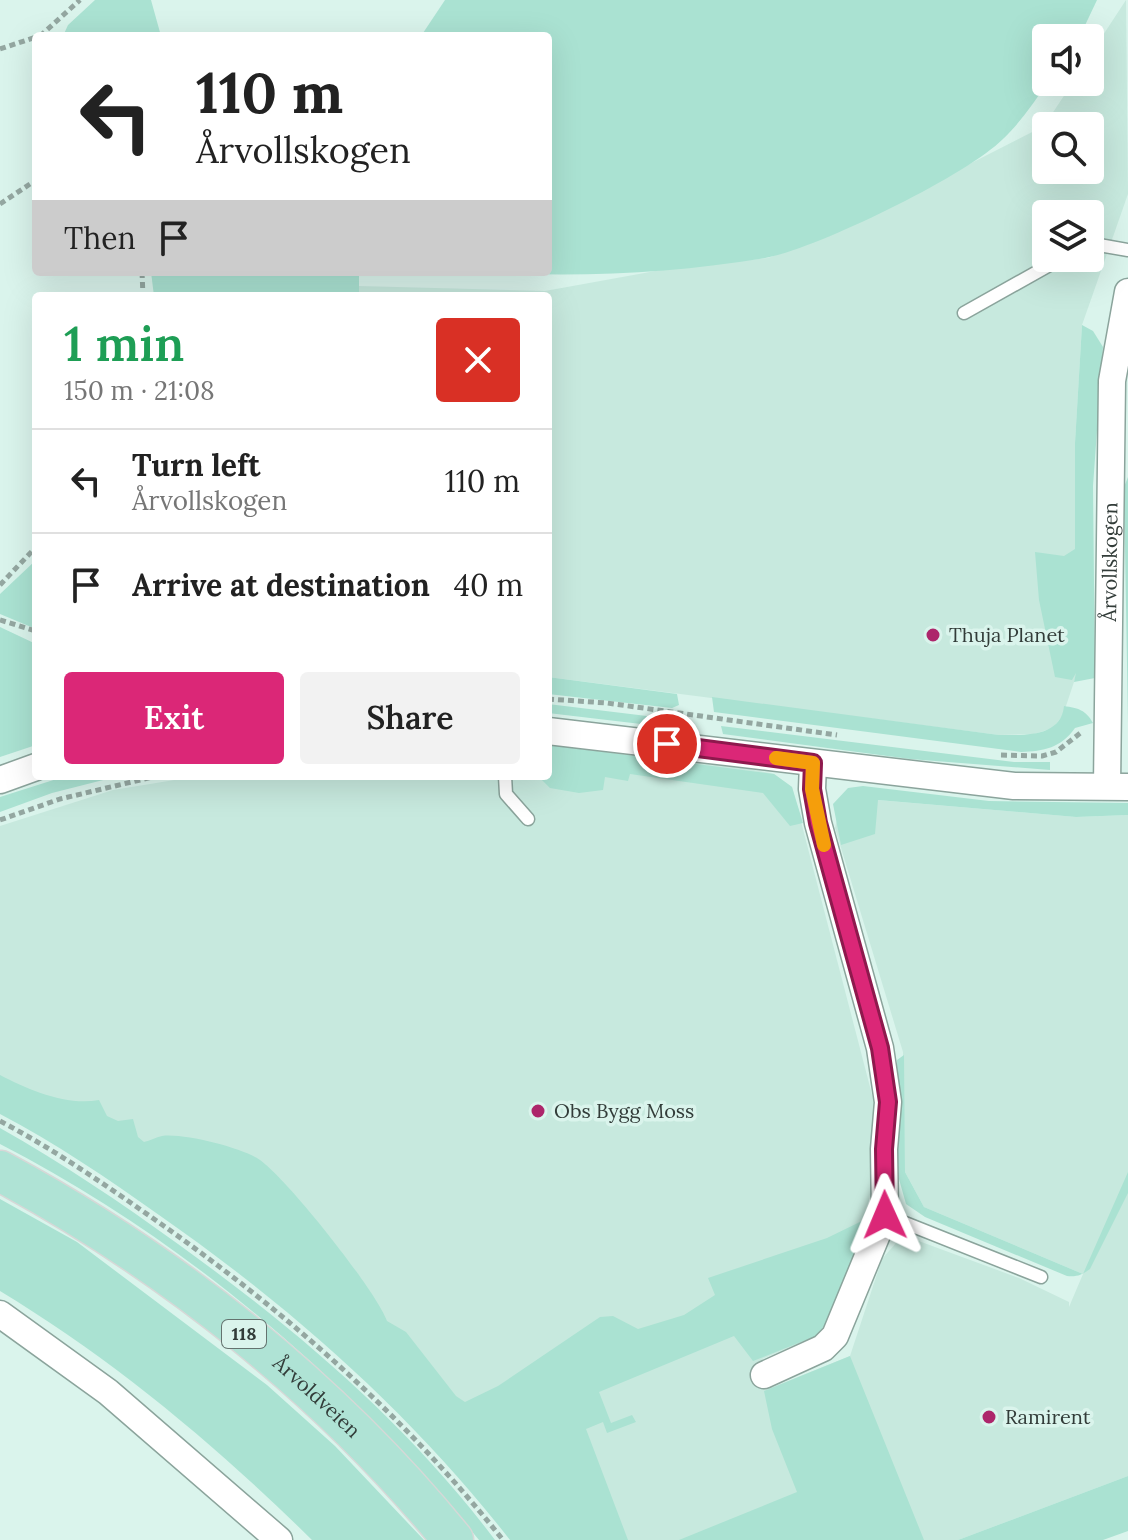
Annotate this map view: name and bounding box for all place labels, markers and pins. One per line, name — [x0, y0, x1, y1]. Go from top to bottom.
place label: Thuja Planet — [949, 622, 1065, 647]
marker: Thuja Planet — [924, 626, 942, 644]
pin — [633, 710, 701, 778]
place label: Obs Bygg Moss — [554, 1098, 694, 1123]
marker: Obs Bygg Moss — [529, 1102, 547, 1120]
place label: Ramirent — [1005, 1404, 1091, 1429]
marker: Ramirent — [980, 1408, 998, 1426]

